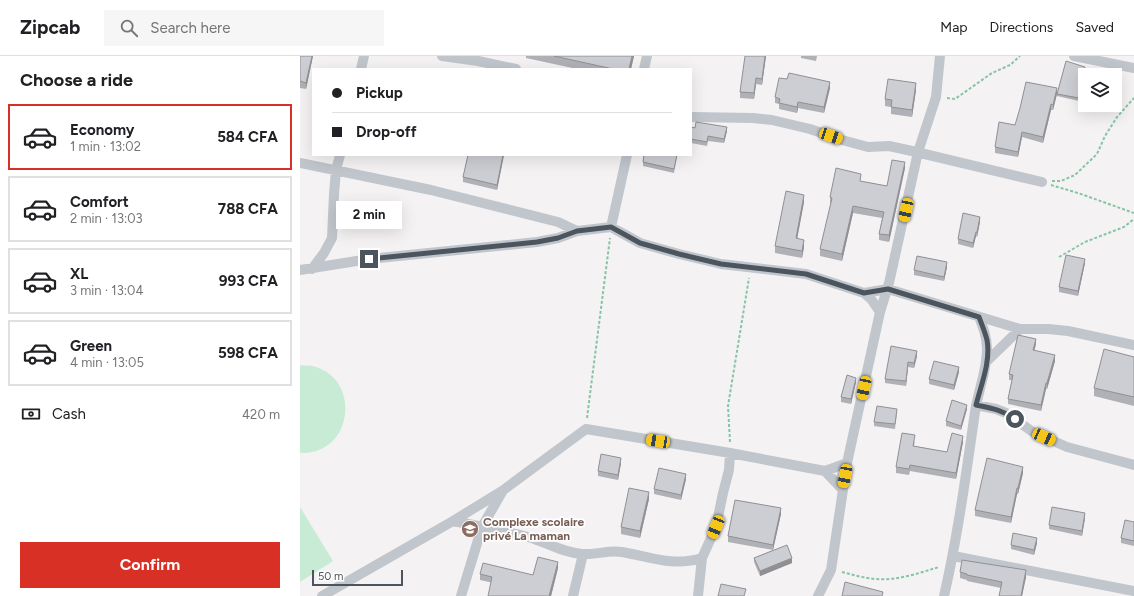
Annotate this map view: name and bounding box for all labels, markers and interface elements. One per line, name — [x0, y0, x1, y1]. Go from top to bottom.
search box — [104, 10, 384, 46]
text: Zipcab — [20, 16, 80, 39]
icon: search — [118, 17, 140, 39]
text: Search here — [150, 19, 230, 37]
text: Map — [940, 19, 968, 36]
text: Directions — [990, 19, 1053, 36]
text: Saved — [1075, 19, 1114, 36]
map controls — [1078, 68, 1122, 112]
button: layers — [1078, 68, 1122, 112]
text: Choose a ride — [20, 69, 133, 91]
text: Pickup — [356, 84, 403, 102]
icon: car — [22, 119, 58, 155]
text: Economy — [70, 121, 135, 139]
text: Drop-off — [356, 123, 417, 141]
car — [818, 126, 844, 146]
text: 584 CFA — [217, 128, 278, 146]
text: 1 min · 13:02 — [70, 139, 141, 154]
icon: car — [22, 191, 58, 227]
text: Comfort — [70, 193, 129, 211]
car — [898, 197, 914, 223]
text: 788 CFA — [218, 200, 278, 218]
callout: 2 min — [336, 201, 402, 229]
text: 2 min — [353, 207, 385, 222]
text: 2 min · 13:03 — [70, 211, 143, 226]
route end — [360, 250, 378, 268]
icon: car — [22, 263, 58, 299]
text: XL — [70, 265, 88, 283]
text: 993 CFA — [219, 272, 278, 290]
text: 3 min · 13:04 — [70, 283, 143, 298]
icon: car — [22, 335, 58, 371]
text: Green — [70, 337, 112, 355]
text: 598 CFA — [218, 344, 278, 362]
text: 4 min · 13:05 — [70, 355, 144, 370]
car — [856, 375, 872, 401]
icon: cash — [20, 403, 42, 425]
text: Cash — [52, 405, 86, 423]
text: 420 m — [242, 407, 280, 422]
route start — [1006, 410, 1024, 428]
car — [1031, 427, 1057, 447]
car — [645, 433, 671, 449]
car — [837, 463, 853, 489]
car — [706, 514, 726, 540]
place label: Complexe scolaire privé La maman — [483, 515, 585, 543]
school or university icon: Complexe scolaire privé La maman — [460, 519, 480, 539]
button: Confirm — [20, 542, 280, 588]
scale bar — [312, 568, 403, 587]
text: 50 m — [318, 570, 343, 583]

